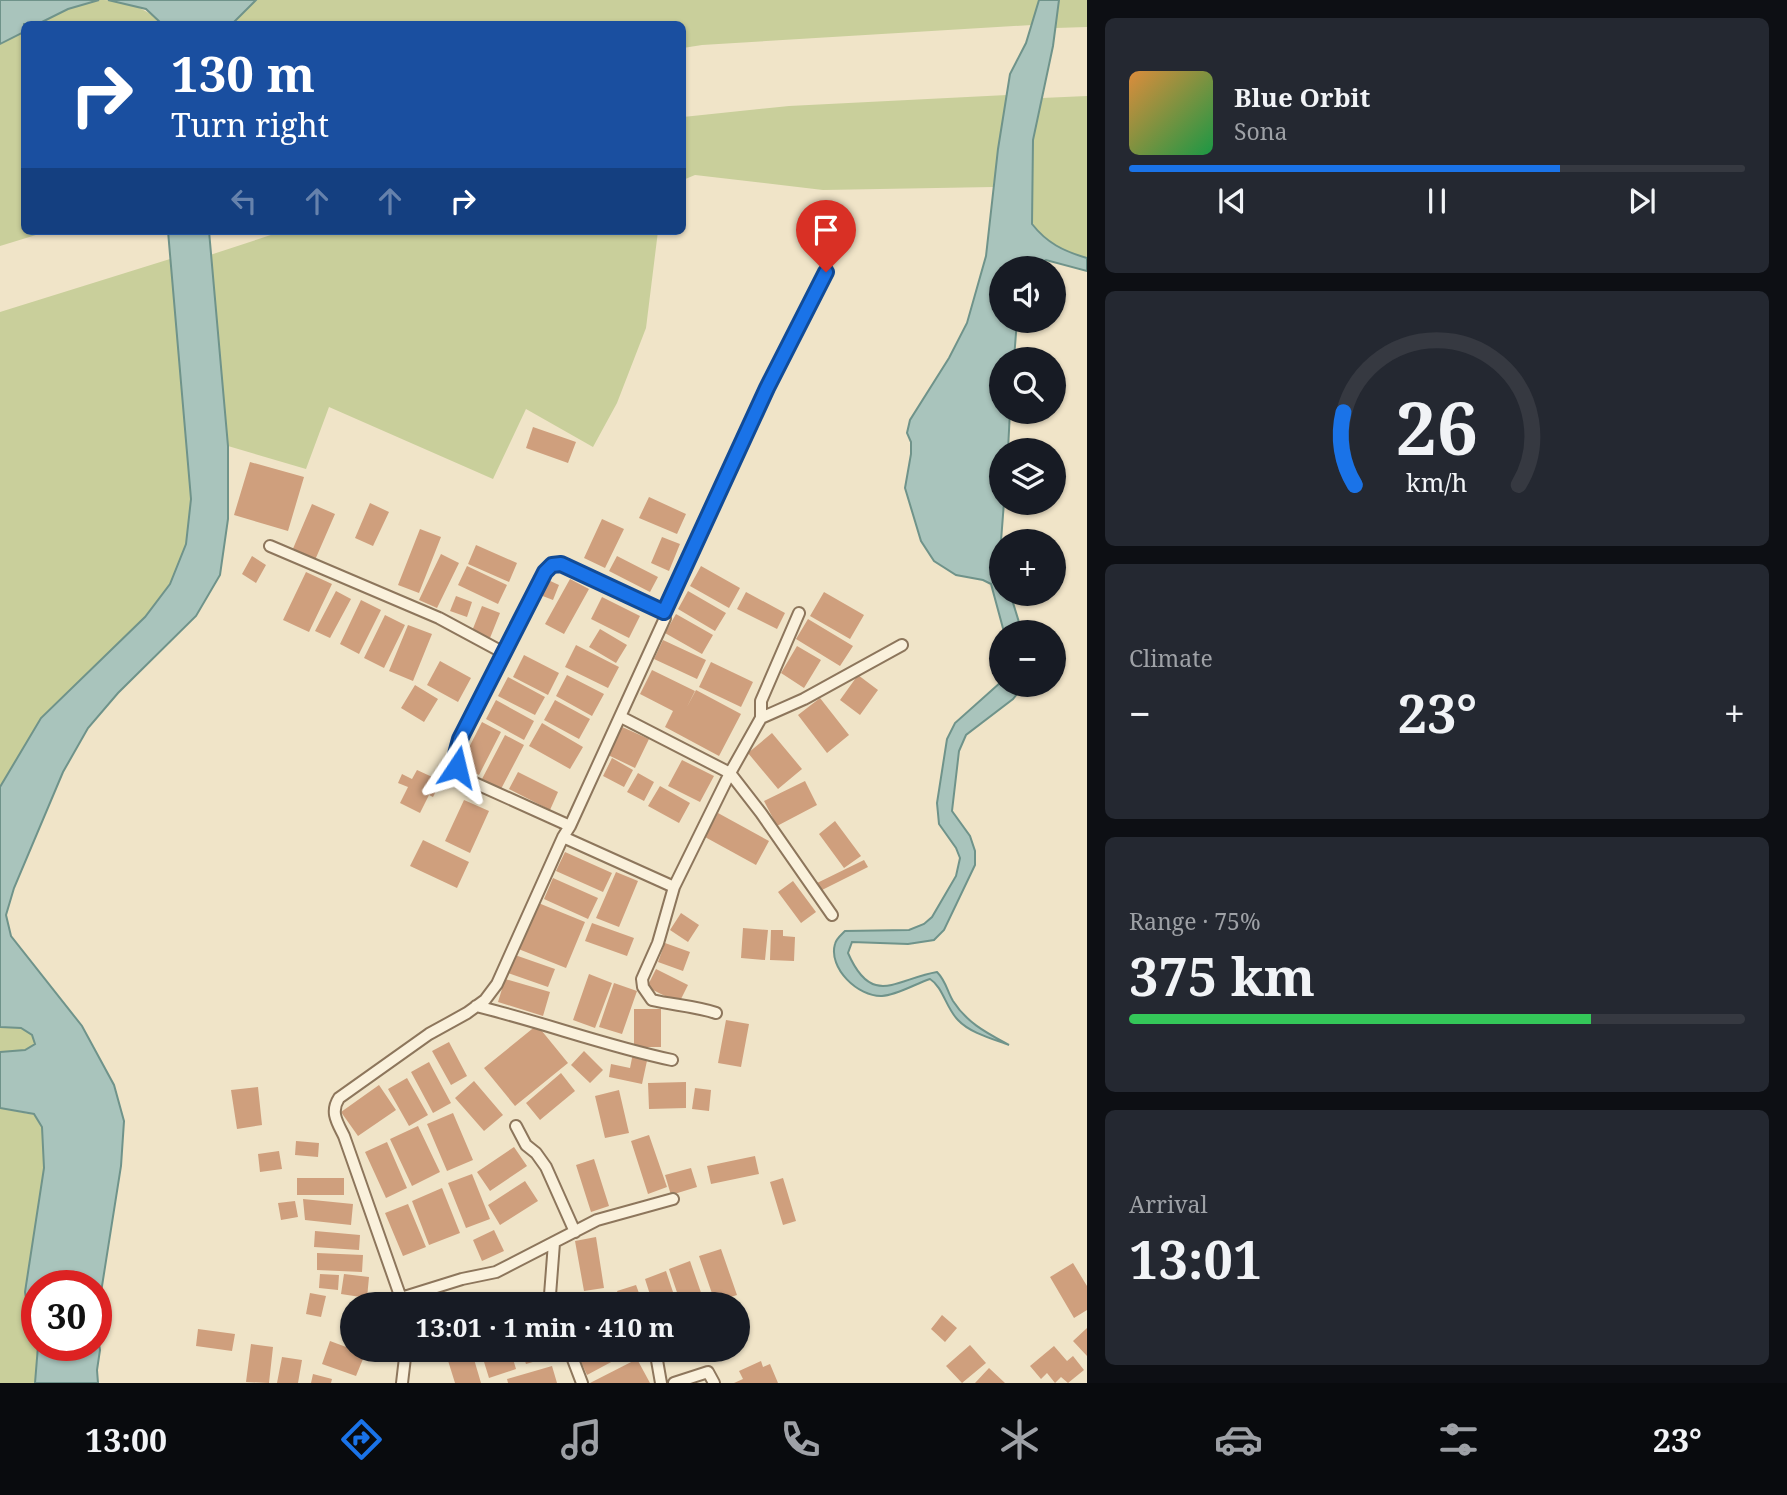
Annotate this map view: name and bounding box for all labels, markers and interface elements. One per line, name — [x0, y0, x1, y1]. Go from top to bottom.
text: 130 m — [171, 40, 315, 106]
icon: right — [56, 49, 147, 140]
text: Blue Orbit — [1234, 79, 1370, 115]
text: Turn right — [171, 103, 329, 146]
text: Sona — [1234, 115, 1288, 147]
icon: left — [225, 182, 263, 220]
icon: ahead — [298, 182, 336, 220]
icon: ahead — [371, 182, 409, 220]
icon: right — [444, 182, 482, 220]
icon: previous — [1213, 182, 1251, 220]
icon: pause — [1418, 182, 1456, 220]
icon: next — [1623, 182, 1661, 220]
pin — [796, 200, 856, 272]
icon: arrive — [807, 211, 845, 249]
map controls — [989, 256, 1066, 697]
button: sound — [989, 256, 1066, 333]
button: search — [989, 347, 1066, 424]
text: 26 — [1396, 377, 1478, 476]
button: layers — [989, 438, 1066, 515]
text: km/h — [1406, 464, 1468, 498]
button: + — [989, 529, 1066, 606]
button: − — [989, 620, 1066, 697]
text: Climate — [1129, 642, 1213, 674]
text: 23° — [1398, 677, 1477, 748]
text: − — [1129, 687, 1151, 739]
text: + — [1724, 687, 1745, 739]
position arrow — [420, 730, 494, 804]
text: Range · 75% — [1129, 905, 1261, 937]
text: 375 km — [1129, 940, 1315, 1011]
text: Arrival — [1129, 1188, 1208, 1220]
text: 13:01 — [1129, 1223, 1262, 1294]
speed limit sign: 30 — [21, 1270, 112, 1361]
text: 13:01 · 1 min · 410 m — [415, 1309, 675, 1345]
icon: directions — [337, 1415, 386, 1464]
icon: music — [557, 1415, 606, 1464]
icon: phone — [776, 1415, 825, 1464]
icon: climate — [995, 1415, 1044, 1464]
icon: car — [1214, 1415, 1263, 1464]
icon: filters — [1434, 1415, 1483, 1464]
text: 13:00 — [85, 1418, 167, 1461]
text: 23° — [1653, 1418, 1702, 1461]

